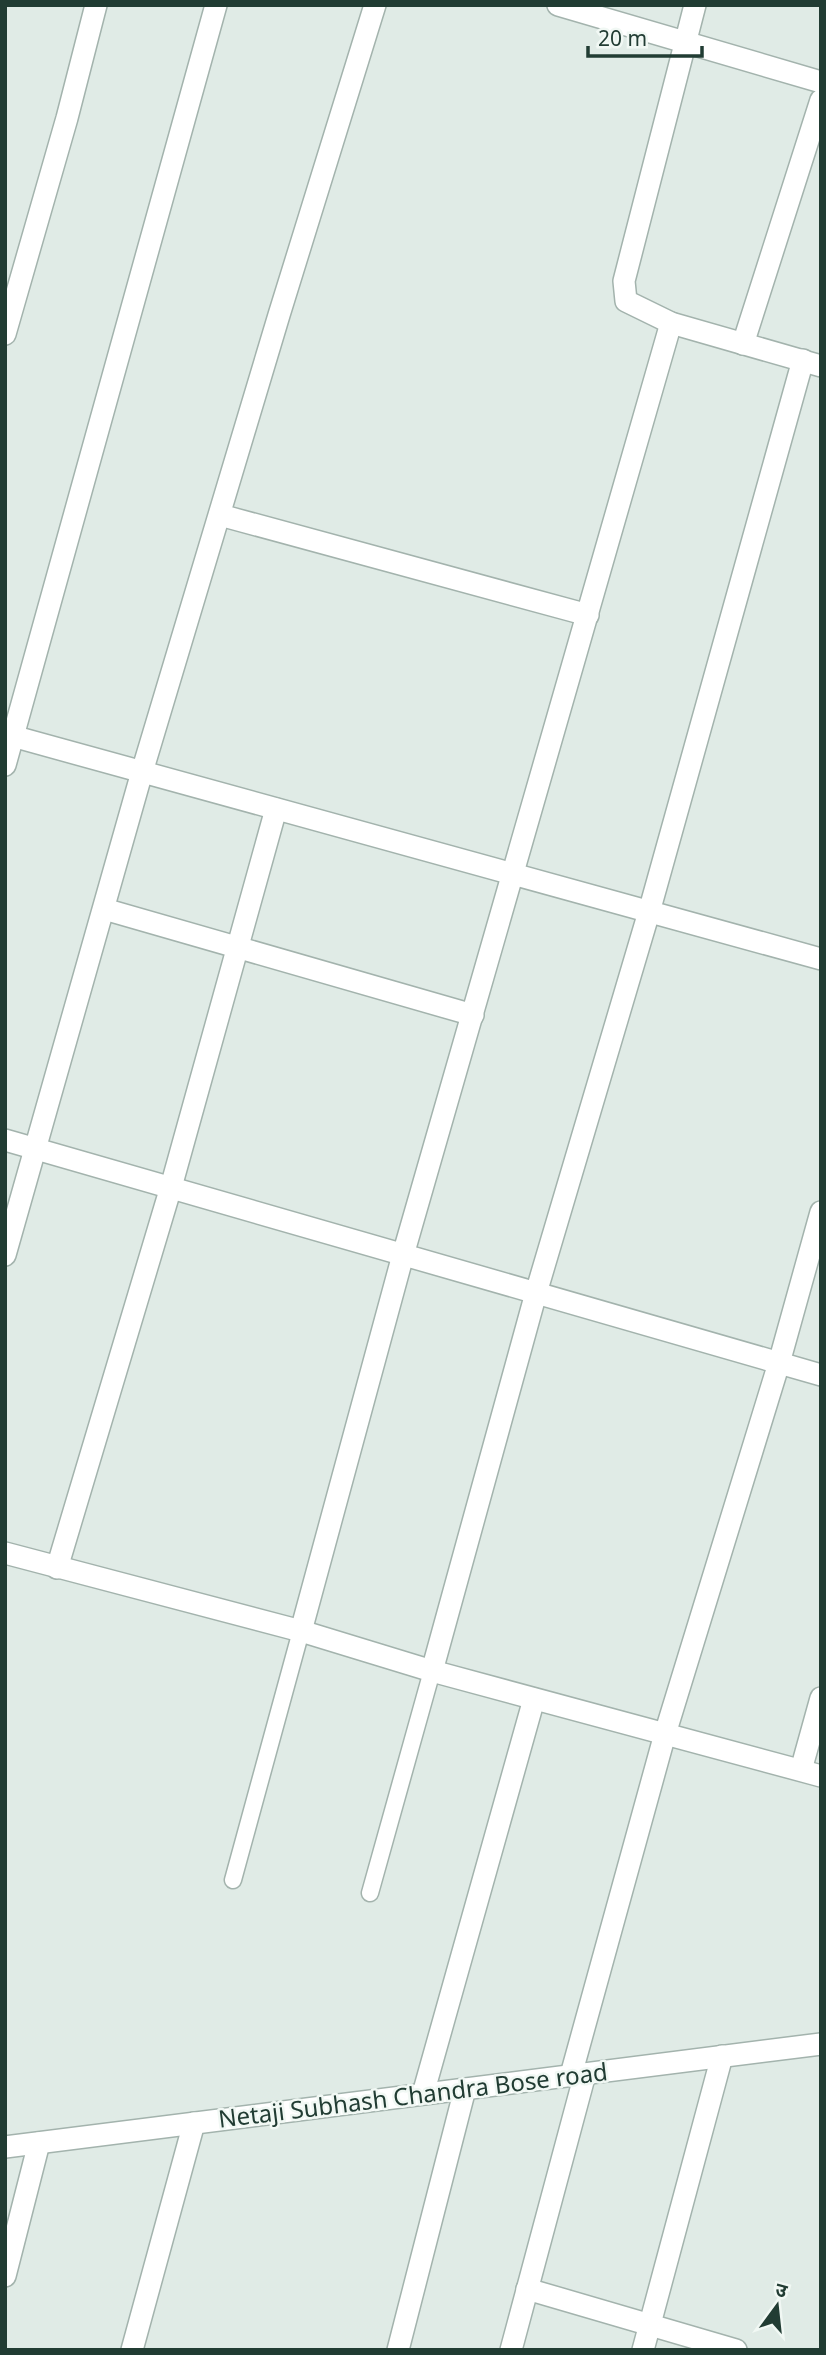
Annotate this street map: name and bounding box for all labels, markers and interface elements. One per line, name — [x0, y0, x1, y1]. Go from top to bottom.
scale bar — [588, 14, 702, 58]
text: 20 m — [598, 24, 647, 52]
street label: Netaji Subhash Chandra Bose road — [216, 2054, 609, 2135]
north arrow — [742, 2271, 812, 2341]
text: उ — [773, 2276, 791, 2304]

